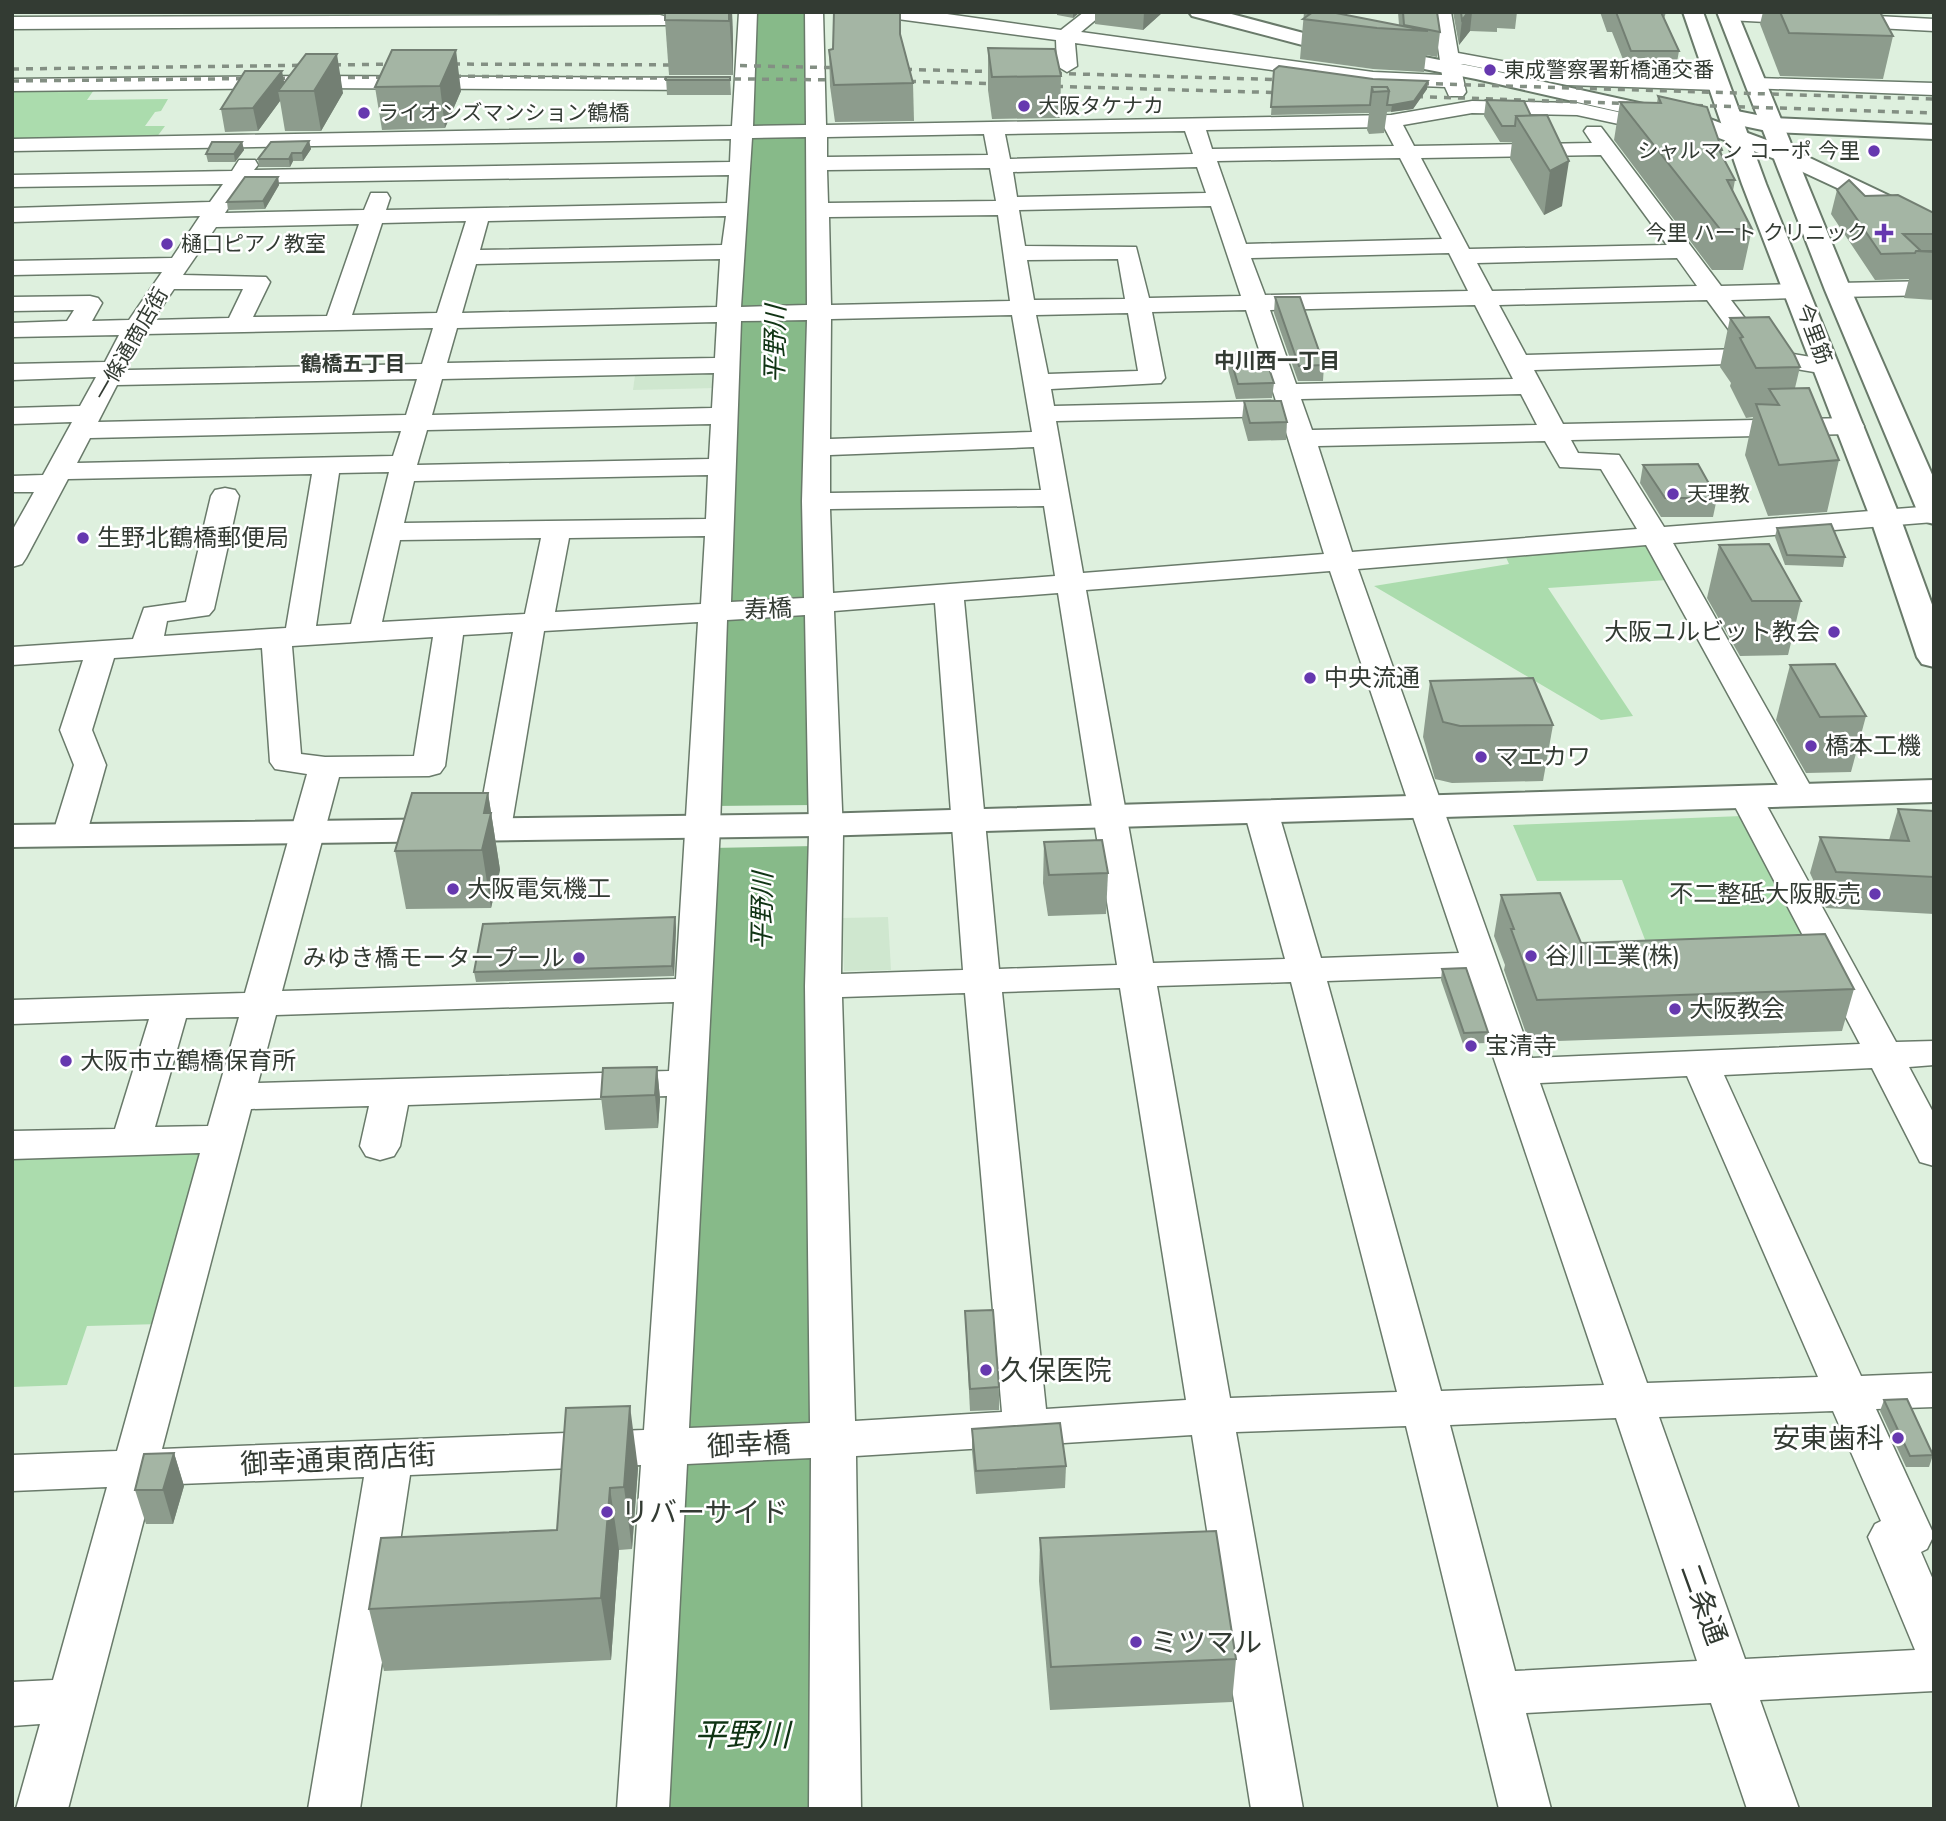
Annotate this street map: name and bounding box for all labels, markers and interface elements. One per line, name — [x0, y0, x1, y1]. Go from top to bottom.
place label: 東成警察署新橋通交番 — [1504, 55, 1714, 85]
marker: 東成警察署新橋通交番 — [1482, 62, 1498, 78]
place label: 大阪タケナカ — [1038, 91, 1164, 121]
place label: ライオンズマンション鶴橋 — [378, 98, 630, 128]
marker: 大阪タケナカ — [1016, 98, 1032, 114]
marker: ライオンズマンション鶴橋 — [356, 105, 372, 121]
place label: シャルマン コーポ 今里 — [1637, 136, 1860, 166]
marker: シャルマン コーポ 今里 — [1866, 143, 1882, 159]
place label: 今里 ハート クリニック — [1645, 218, 1868, 248]
marker: 今里 ハート クリニック — [1874, 223, 1894, 243]
place label: 樋口ピアノ教室 — [181, 229, 326, 259]
marker: 樋口ピアノ教室 — [159, 236, 175, 252]
street label: 一條通商店街 — [87, 282, 175, 406]
street label: 今里筋 — [1789, 299, 1839, 369]
water label: 平野川 — [755, 302, 795, 383]
district label: 中川西一丁目 — [1214, 346, 1340, 376]
district label: 鶴橋五丁目 — [301, 349, 406, 379]
place label: 天理教 — [1687, 479, 1750, 509]
marker: 天理教 — [1665, 486, 1681, 502]
place label: 生野北鶴橋郵便局 — [97, 520, 289, 555]
marker: 生野北鶴橋郵便局 — [75, 530, 91, 546]
street label: 寿橋 — [743, 590, 793, 627]
place label: 大阪ユルビット教会 — [1604, 614, 1820, 649]
marker: 大阪ユルビット教会 — [1826, 624, 1842, 640]
place label: 中央流通 — [1324, 660, 1420, 695]
marker: 中央流通 — [1302, 670, 1318, 686]
place label: 橋本工機 — [1825, 728, 1921, 763]
marker: 橋本工機 — [1803, 738, 1819, 754]
place label: マエカワ — [1495, 739, 1591, 774]
marker: マエカワ — [1473, 749, 1489, 765]
water label: 平野川 — [742, 869, 782, 950]
place label: 大阪電気機工 — [467, 871, 611, 906]
place label: 不二整砥大阪販売 — [1669, 876, 1861, 911]
marker: 大阪電気機工 — [445, 881, 461, 897]
marker: 不二整砥大阪販売 — [1867, 886, 1883, 902]
place label: 谷川工業(株) — [1545, 938, 1680, 973]
place label: みゆき橋モータープール — [302, 940, 565, 975]
marker: 谷川工業(株) — [1523, 948, 1539, 964]
marker: みゆき橋モータープール — [571, 950, 587, 966]
place label: 大阪教会 — [1689, 991, 1785, 1026]
marker: 大阪教会 — [1667, 1001, 1683, 1017]
place label: 宝清寺 — [1485, 1028, 1557, 1063]
marker: 宝清寺 — [1463, 1038, 1479, 1054]
place label: 大阪市立鶴橋保育所 — [80, 1043, 296, 1078]
marker: 大阪市立鶴橋保育所 — [58, 1053, 74, 1069]
place label: 久保医院 — [1000, 1350, 1112, 1391]
marker: 久保医院 — [978, 1362, 994, 1378]
place label: 安東歯科 — [1772, 1418, 1884, 1459]
street label: 御幸橋 — [706, 1422, 792, 1467]
marker: 安東歯科 — [1890, 1430, 1906, 1446]
street label: 御幸通東商店街 — [239, 1434, 437, 1485]
place label: リバーサイド — [621, 1492, 788, 1533]
marker: リバーサイド — [599, 1504, 615, 1520]
street label: 二条通 — [1670, 1558, 1737, 1651]
place label: ミツマル — [1150, 1622, 1262, 1663]
marker: ミツマル — [1128, 1634, 1144, 1650]
water label: 平野川 — [694, 1712, 793, 1758]

